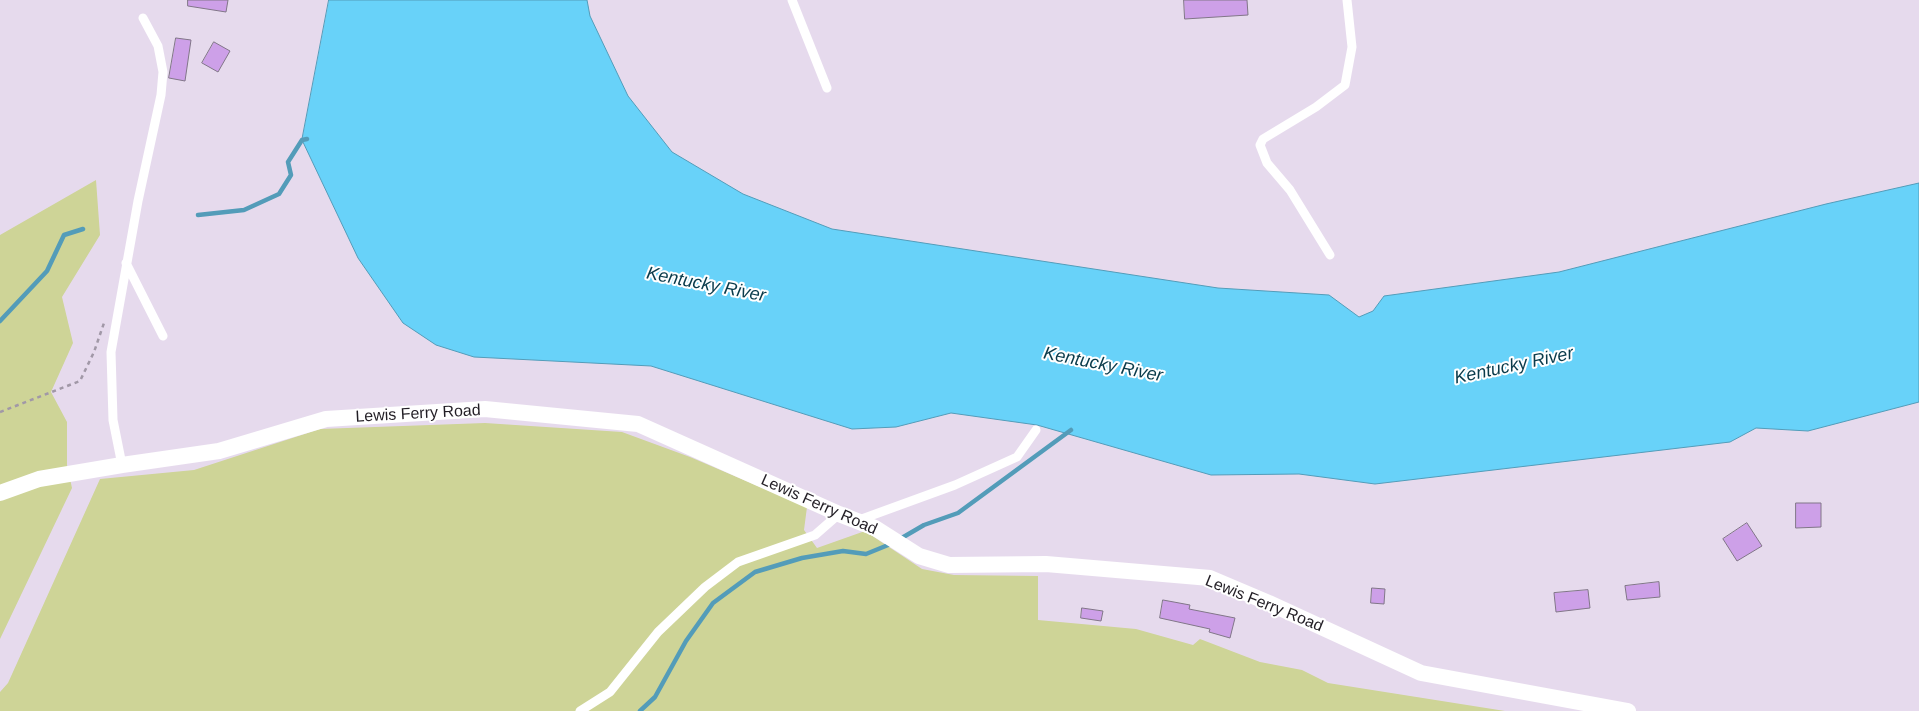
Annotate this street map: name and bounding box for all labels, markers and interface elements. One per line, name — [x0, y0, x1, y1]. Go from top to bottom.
water label: Kentucky River — [645, 263, 767, 307]
water label: Kentucky River — [1042, 343, 1164, 387]
water label: Kentucky River — [1453, 343, 1575, 389]
street label: Lewis Ferry Road — [355, 401, 481, 427]
street label: Lewis Ferry Road — [758, 471, 880, 539]
street label: Lewis Ferry Road — [1202, 572, 1326, 636]

